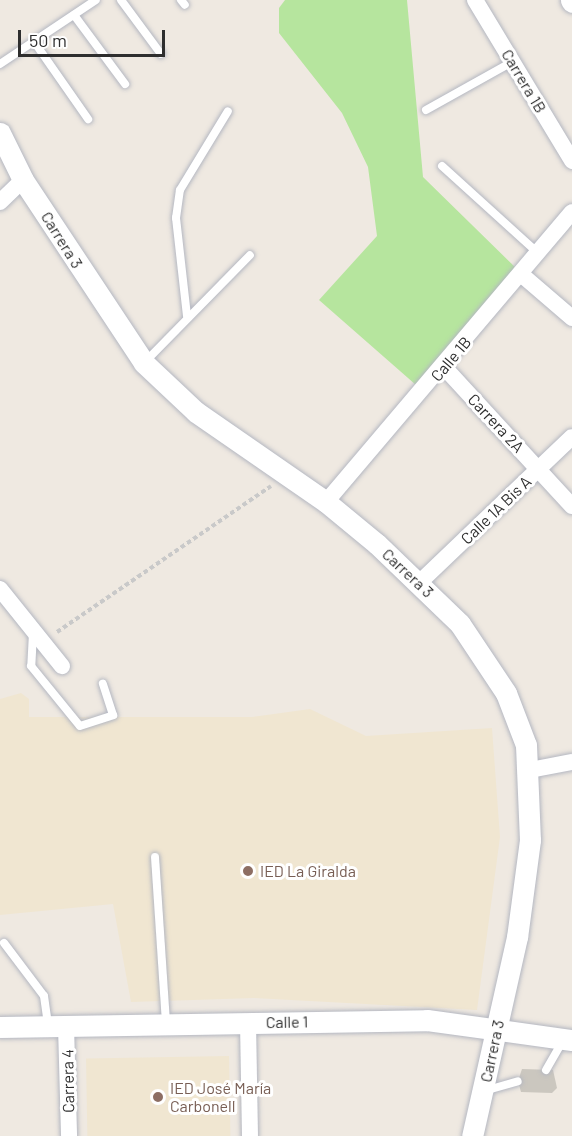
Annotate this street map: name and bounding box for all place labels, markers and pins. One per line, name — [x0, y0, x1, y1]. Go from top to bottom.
place label: IED La Giralda — [260, 861, 356, 881]
marker: IED La Giralda — [241, 864, 255, 878]
place label: IED José María Carbonell — [170, 1078, 271, 1116]
marker: IED José María Carbonell — [151, 1090, 165, 1104]

